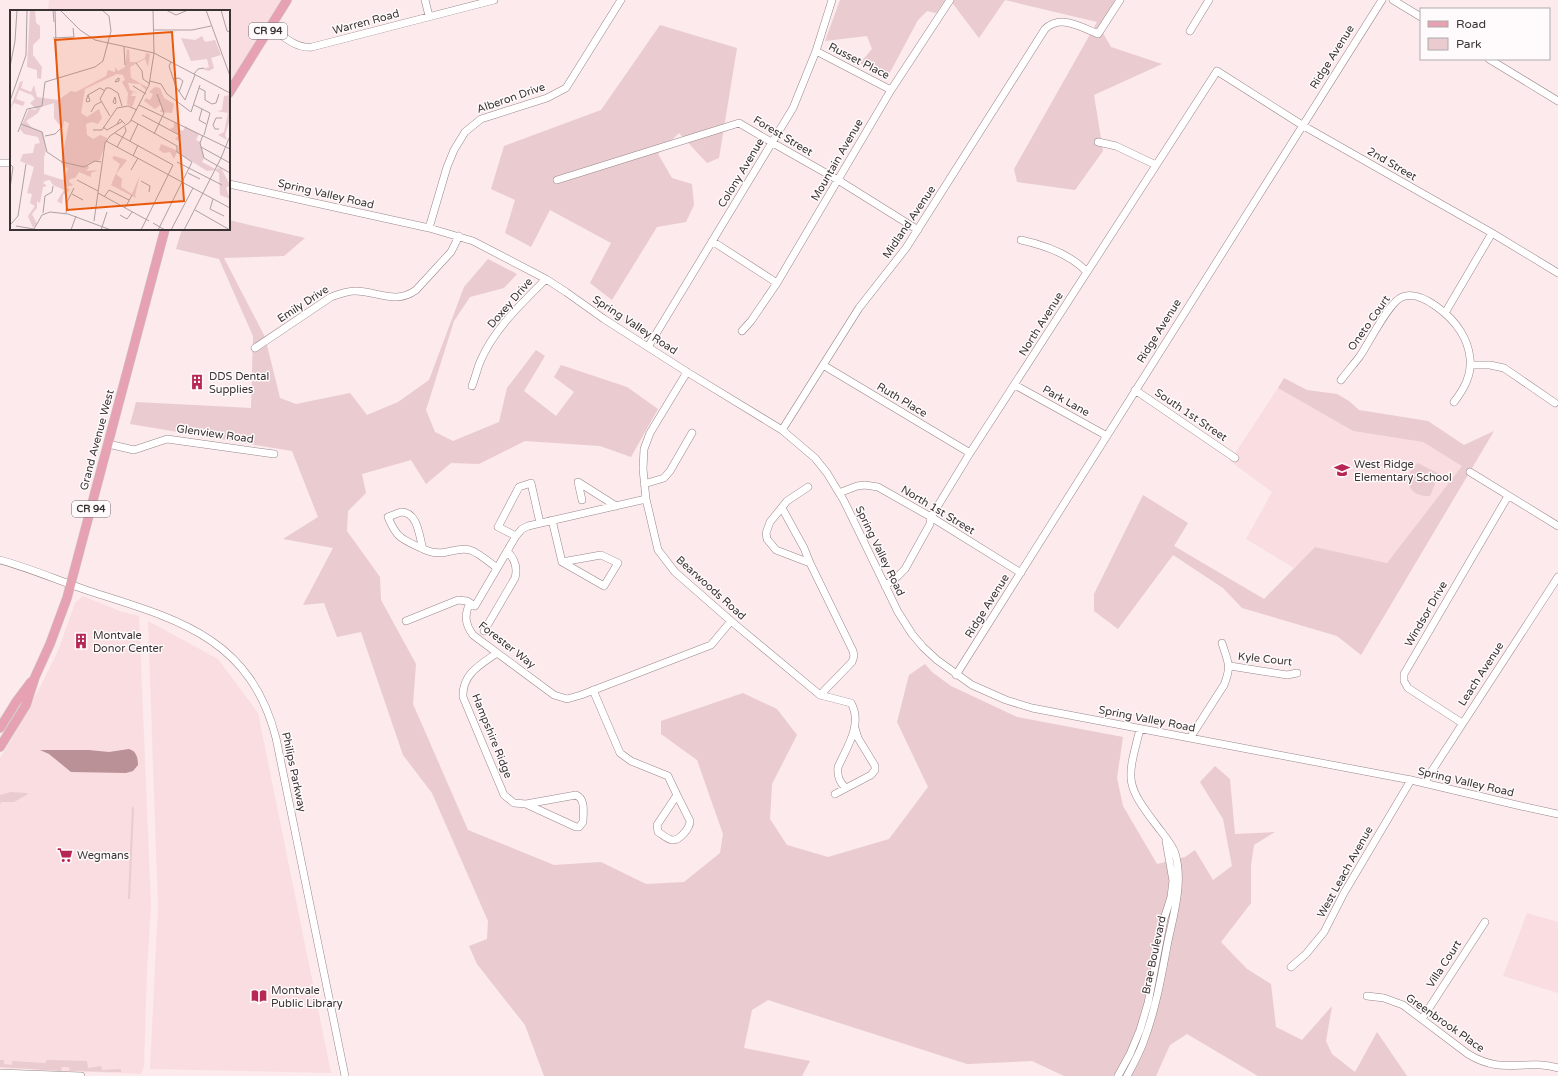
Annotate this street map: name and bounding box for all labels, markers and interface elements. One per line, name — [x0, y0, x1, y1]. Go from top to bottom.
street label: Warren Road — [331, 7, 401, 37]
legend — [1420, 8, 1550, 60]
inset map — [10, 10, 230, 230]
text: Road — [1456, 17, 1486, 31]
road number: CR 94 — [249, 23, 287, 39]
street label: Ridge Avenue — [1307, 23, 1357, 91]
text: Park — [1456, 37, 1482, 51]
street label: Russet Place — [826, 40, 892, 82]
street label: Alberon Drive — [475, 80, 547, 116]
street label: Forest Street — [751, 113, 815, 159]
street label: Mountain Avenue — [808, 117, 866, 203]
street label: Colony Avenue — [715, 136, 767, 210]
street label: 2nd Street — [1365, 145, 1419, 183]
street label: Spring Valley Road — [277, 177, 375, 211]
street label: Midland Avenue — [880, 183, 938, 261]
street label: Doxey Drive — [485, 275, 535, 331]
street label: Emily Drive — [275, 283, 331, 325]
street label: North Avenue — [1016, 290, 1066, 358]
street label: Spring Valley Road — [590, 293, 680, 357]
street label: Oneto Court — [1345, 293, 1393, 353]
street label: Ridge Avenue — [1134, 297, 1184, 365]
place label: DDS Dental Supplies — [209, 370, 269, 396]
building icon: DDS Dental Supplies — [188, 373, 206, 391]
street label: Ruth Place — [874, 380, 930, 420]
street label: Park Lane — [1040, 383, 1092, 419]
street label: South 1st Street — [1152, 386, 1230, 444]
street label: Grand Avenue West — [77, 388, 117, 492]
street label: Glenview Road — [176, 422, 255, 446]
place label: West Ridge Elementary School — [1354, 458, 1452, 484]
school or university icon: West Ridge Elementary School — [1333, 461, 1351, 479]
street label: North 1st Street — [899, 483, 977, 537]
road number: CR 94 — [72, 501, 110, 517]
street label: Spring Valley Road — [853, 504, 907, 598]
street label: Bearwoods Road — [674, 553, 748, 623]
street label: Ridge Avenue — [962, 572, 1012, 640]
street label: Windsor Drive — [1402, 579, 1450, 649]
street label: Forester Way — [476, 619, 538, 671]
place label: Montvale Donor Center — [93, 629, 164, 655]
building icon: Montvale Donor Center — [72, 632, 90, 650]
street label: Leach Avenue — [1456, 640, 1506, 708]
street label: Kyle Court — [1237, 650, 1293, 668]
street label: Hampshire Ridge — [469, 692, 515, 780]
street label: Spring Valley Road — [1097, 703, 1197, 735]
street label: Philips Parkway — [279, 731, 309, 813]
street label: Spring Valley Road — [1417, 765, 1515, 799]
street label: West Leach Avenue — [1314, 824, 1376, 920]
supermarket icon: Wegmans — [56, 846, 74, 864]
place label: Wegmans — [77, 849, 129, 862]
street label: Brae Boulevard — [1139, 915, 1169, 995]
street label: Villa Court — [1424, 938, 1464, 990]
place label: Montvale Public Library — [271, 984, 343, 1010]
library icon: Montvale Public Library — [250, 987, 268, 1005]
street label: Greenbrook Place — [1403, 991, 1487, 1055]

